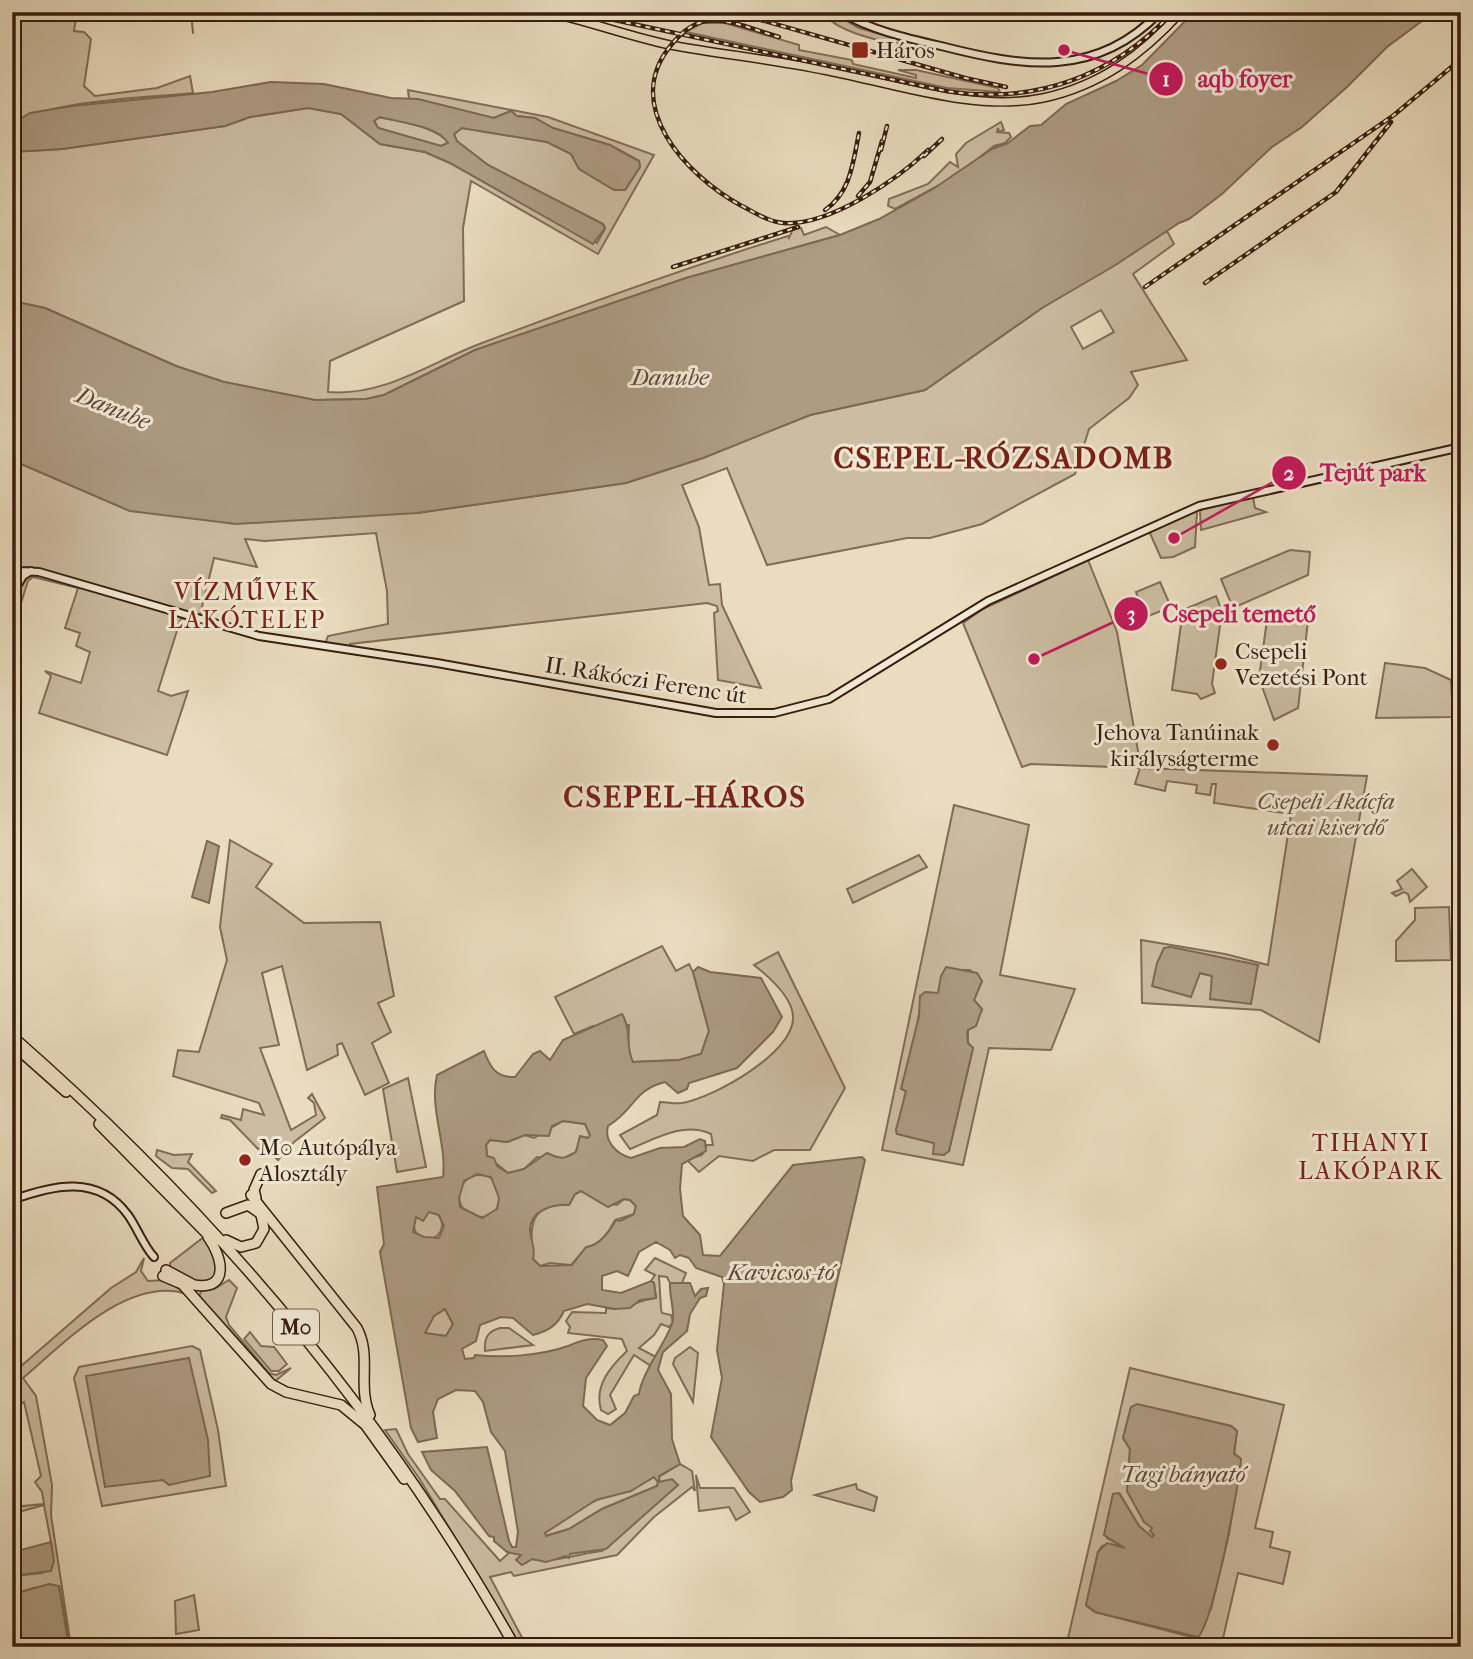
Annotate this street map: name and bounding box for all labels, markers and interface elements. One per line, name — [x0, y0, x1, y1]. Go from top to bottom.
place label: Háros — [876, 37, 935, 64]
marker: Háros — [850, 40, 870, 60]
callout: aqb foyer — [1148, 56, 1306, 101]
text: aqb foyer — [1198, 65, 1293, 93]
text: 1 — [1162, 67, 1170, 91]
water label: Danube — [629, 363, 710, 391]
water label: Danube — [70, 380, 155, 436]
district label: CSEPEL-RÓZSADOMB — [833, 440, 1175, 476]
callout: Tejút park — [1271, 451, 1440, 496]
text: Tejút park — [1319, 459, 1427, 487]
text: 2 — [1284, 461, 1295, 485]
district label: VÍZMŰVEK LAKÓTELEP — [168, 577, 326, 634]
callout: Csepeli temető — [1113, 591, 1330, 636]
text: Csepeli temető — [1162, 600, 1317, 628]
text: 3 — [1127, 602, 1135, 626]
place label: Csepeli Vezetési Pont — [1234, 638, 1368, 691]
street label: II. Rákóczi Ferenc út — [543, 651, 749, 710]
marker: Csepeli Vezetési Pont — [1213, 656, 1229, 672]
place label: Jehova Tanúinak királyságterme — [1094, 719, 1260, 772]
marker: Jehova Tanúinak királyságterme — [1265, 737, 1281, 753]
district label: CSEPEL-HÁROS — [563, 779, 807, 815]
park label: Csepeli Akácfa utcai kiserdő — [1257, 788, 1395, 841]
district label: TIHANYI LAKÓPARK — [1298, 1129, 1444, 1185]
place label: M0 Autópálya Alosztály — [258, 1134, 397, 1187]
marker: M0 Autópálya Alosztály — [237, 1152, 253, 1168]
water label: Kavicsos-tó — [725, 1258, 838, 1286]
road number: M0 — [273, 1310, 319, 1344]
water label: Tagi bányató — [1120, 1460, 1249, 1488]

